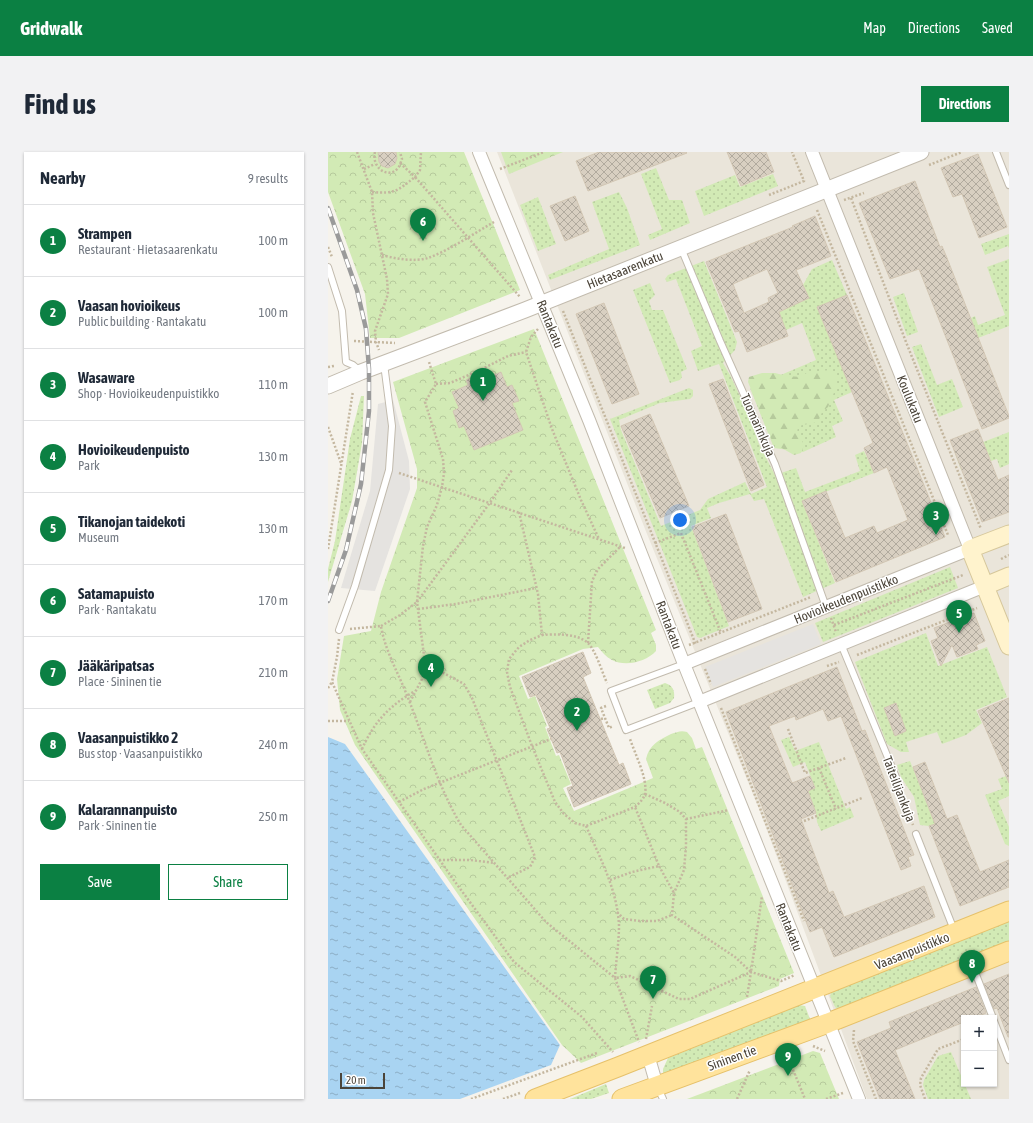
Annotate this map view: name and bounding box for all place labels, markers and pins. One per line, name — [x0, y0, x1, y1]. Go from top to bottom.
pin: 6 — [410, 208, 436, 241]
pin: 1 — [470, 368, 496, 401]
pin: 3 — [923, 502, 949, 535]
pin: 5 — [946, 600, 972, 633]
pin: 4 — [418, 654, 444, 687]
pin: 2 — [564, 698, 590, 731]
pin: 8 — [959, 950, 985, 983]
pin: 7 — [640, 966, 666, 999]
pin: 9 — [775, 1043, 801, 1076]

